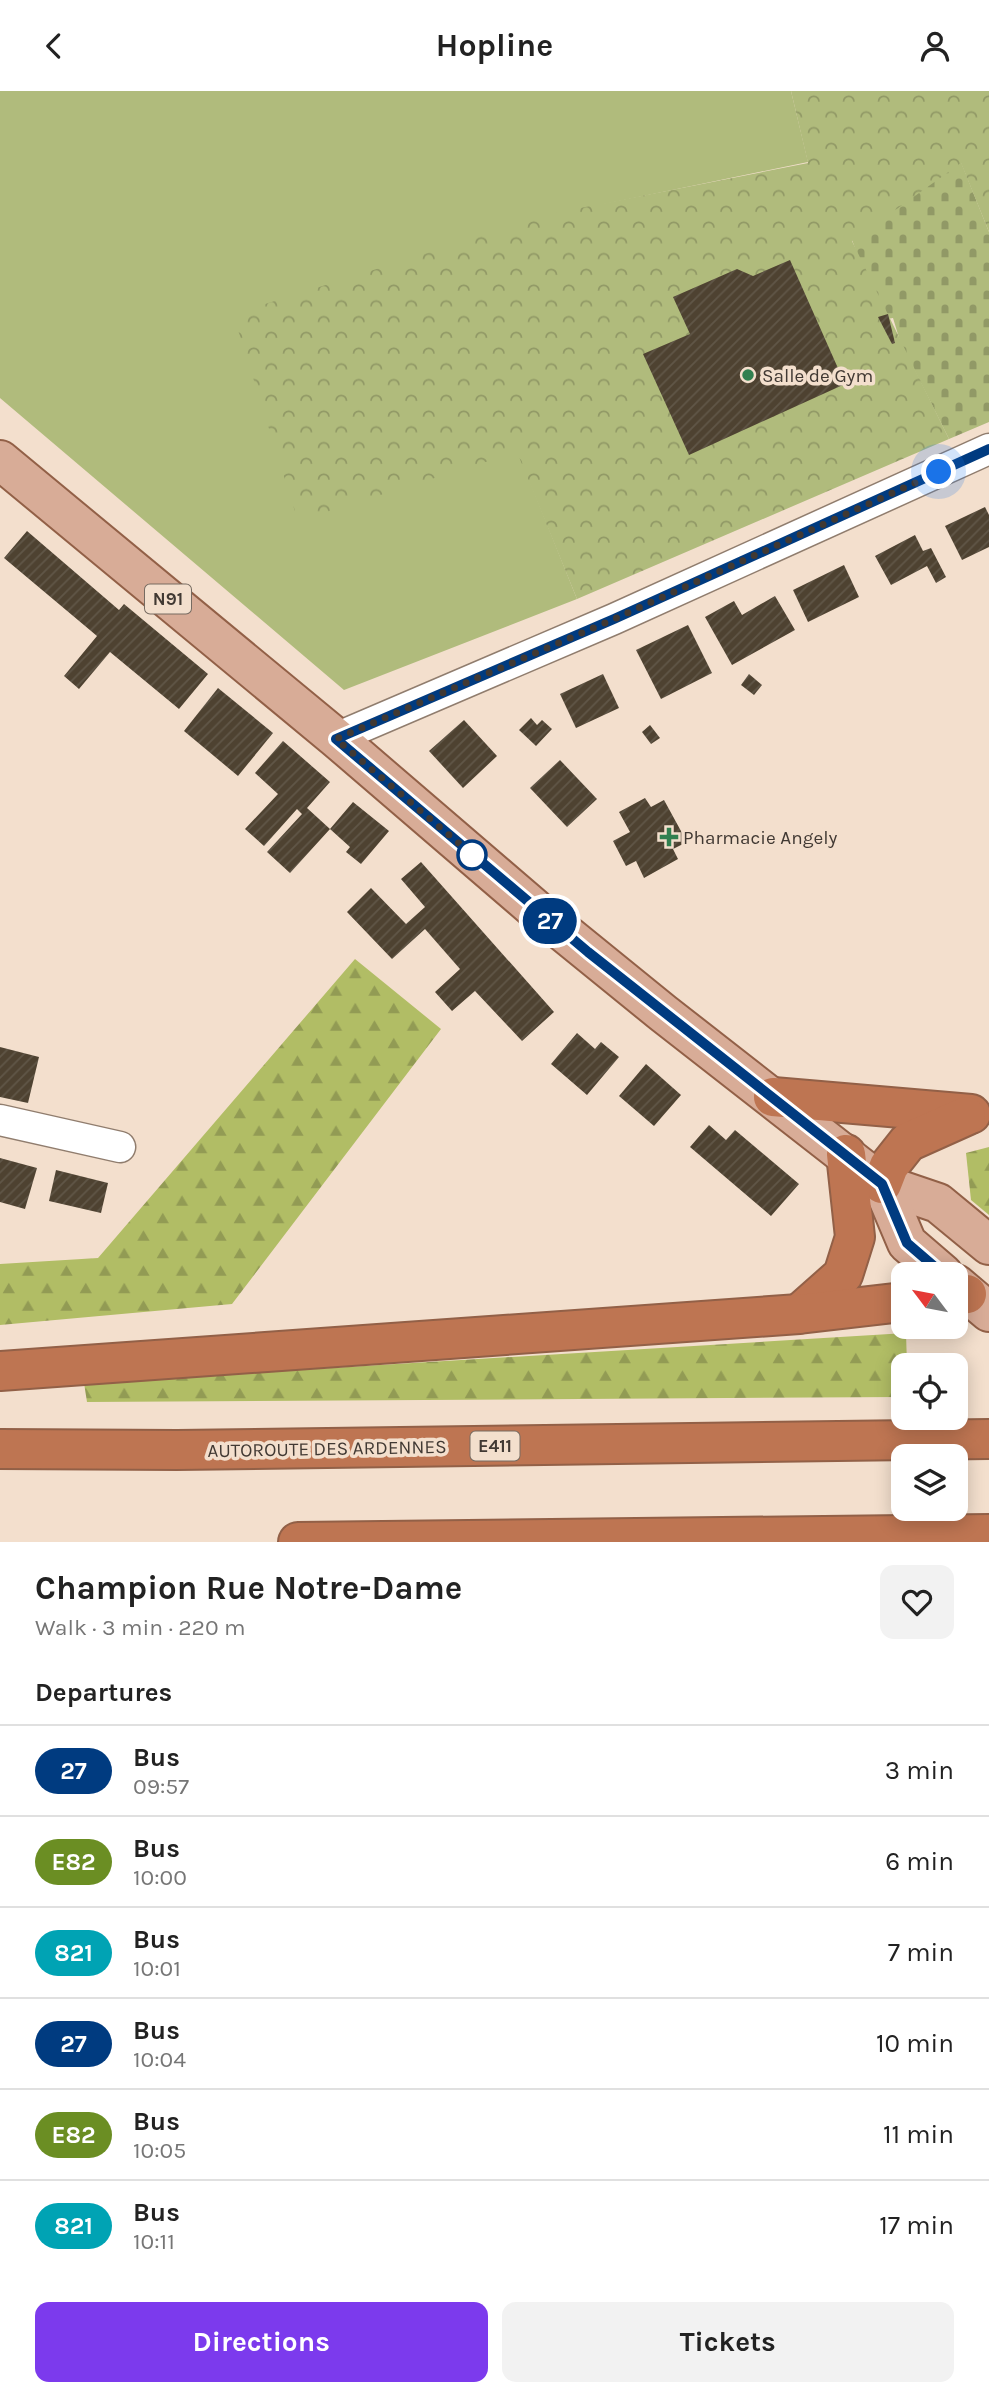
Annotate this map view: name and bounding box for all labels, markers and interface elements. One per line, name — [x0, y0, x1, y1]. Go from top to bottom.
icon: back — [35, 27, 73, 65]
text: Hopline — [436, 27, 553, 64]
icon: person — [916, 27, 954, 65]
place label: Salle de Gym — [762, 365, 873, 387]
marker: Salle de Gym — [740, 367, 756, 383]
your location — [921, 454, 956, 489]
road number: N91 — [145, 585, 191, 613]
place label: Pharmacie Angely — [683, 827, 837, 849]
marker: Pharmacie Angely — [661, 829, 677, 845]
unlabelled marker — [457, 840, 487, 870]
line badge: 27 — [518, 898, 582, 944]
text: 27 — [537, 907, 563, 935]
north arrow — [891, 1262, 968, 1339]
map controls — [891, 1262, 968, 1521]
button: locate — [891, 1353, 968, 1430]
road number: E411 — [470, 1431, 520, 1461]
street label: AUTOROUTE DES ARDENNES — [207, 1436, 447, 1462]
button: layers — [891, 1444, 968, 1521]
button: heart — [880, 1565, 954, 1639]
text: Champion Rue Notre-Dame — [35, 1569, 462, 1607]
text: Walk · 3 min · 220 m — [35, 1614, 246, 1641]
text: Departures — [35, 1677, 172, 1708]
text: Bus — [133, 1742, 180, 1773]
text: 3 min — [885, 1755, 954, 1786]
text: 27 — [60, 1757, 87, 1785]
text: 09:57 — [133, 1773, 189, 1800]
text: Bus — [133, 1833, 180, 1864]
text: 6 min — [885, 1846, 954, 1877]
text: E82 — [51, 1848, 96, 1876]
text: 10:00 — [133, 1864, 187, 1891]
text: Bus — [133, 1924, 180, 1955]
text: 7 min — [888, 1937, 954, 1968]
text: 821 — [54, 1939, 93, 1967]
text: 10:01 — [133, 1955, 181, 1982]
text: Bus — [133, 2015, 180, 2046]
text: 10 min — [876, 2028, 954, 2059]
text: 27 — [60, 2030, 87, 2058]
text: 10:04 — [133, 2046, 186, 2073]
text: Bus — [133, 2106, 180, 2137]
text: 11 min — [883, 2119, 954, 2150]
text: E82 — [51, 2121, 96, 2149]
text: 10:05 — [133, 2137, 186, 2164]
text: Bus — [133, 2197, 180, 2228]
text: 17 min — [879, 2210, 954, 2241]
text: 821 — [54, 2212, 93, 2240]
text: 10:11 — [133, 2228, 175, 2255]
button: Directions — [35, 2302, 488, 2382]
button: Tickets — [502, 2302, 954, 2382]

